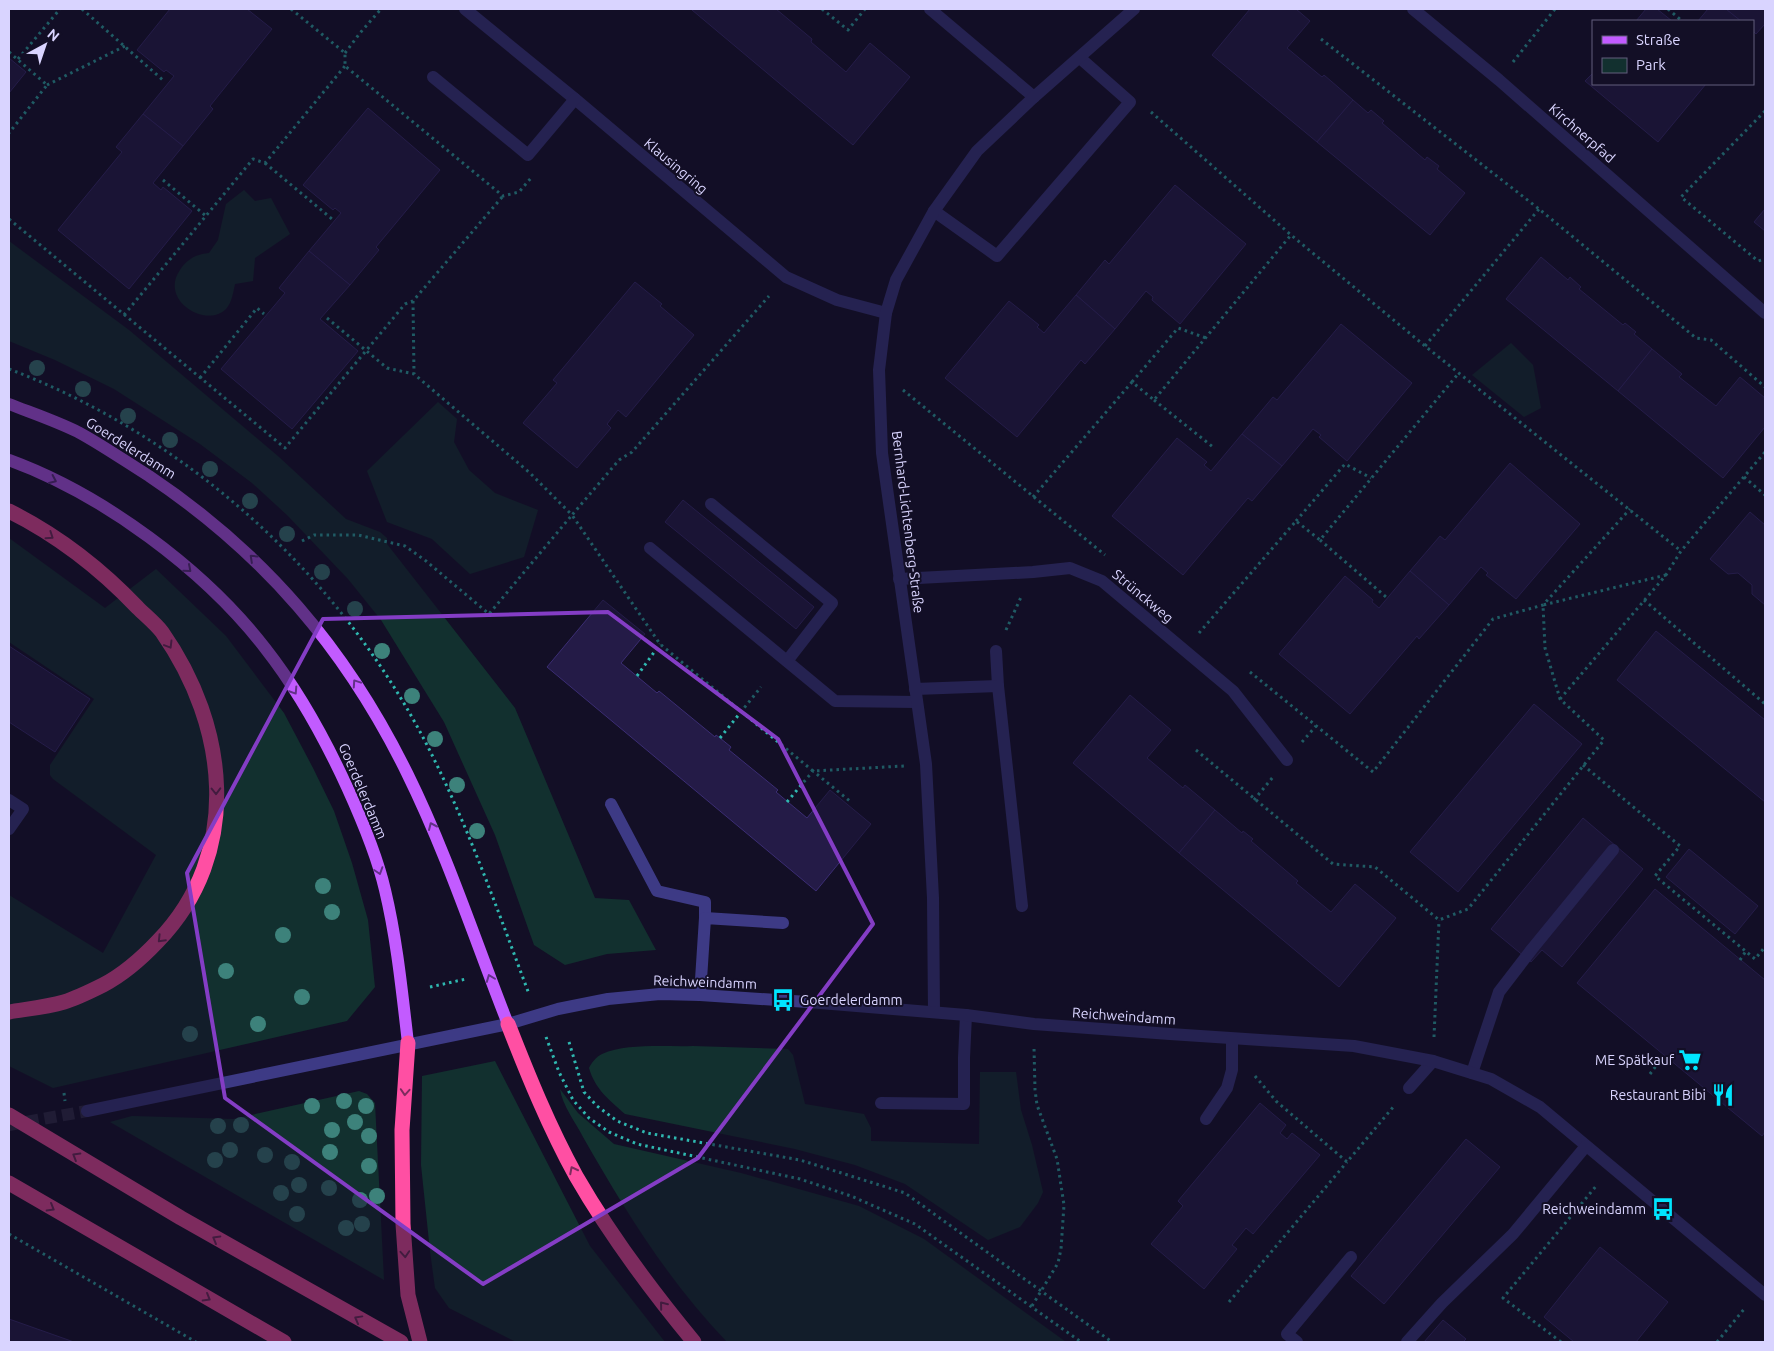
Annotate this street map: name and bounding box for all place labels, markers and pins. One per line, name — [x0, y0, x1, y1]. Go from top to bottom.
bus stop icon: Goerdelerdamm — [770, 987, 796, 1013]
place label: Goerdelerdamm — [800, 992, 903, 1008]
supermarket icon: ME Spätkauf — [1677, 1047, 1703, 1073]
place label: ME Spätkauf — [1595, 1052, 1675, 1068]
restaurant icon: Restaurant Bibi — [1710, 1082, 1736, 1108]
place label: Restaurant Bibi — [1610, 1087, 1706, 1103]
bus stop icon: Reichweindamm — [1650, 1196, 1676, 1222]
place label: Reichweindamm — [1542, 1201, 1646, 1217]

